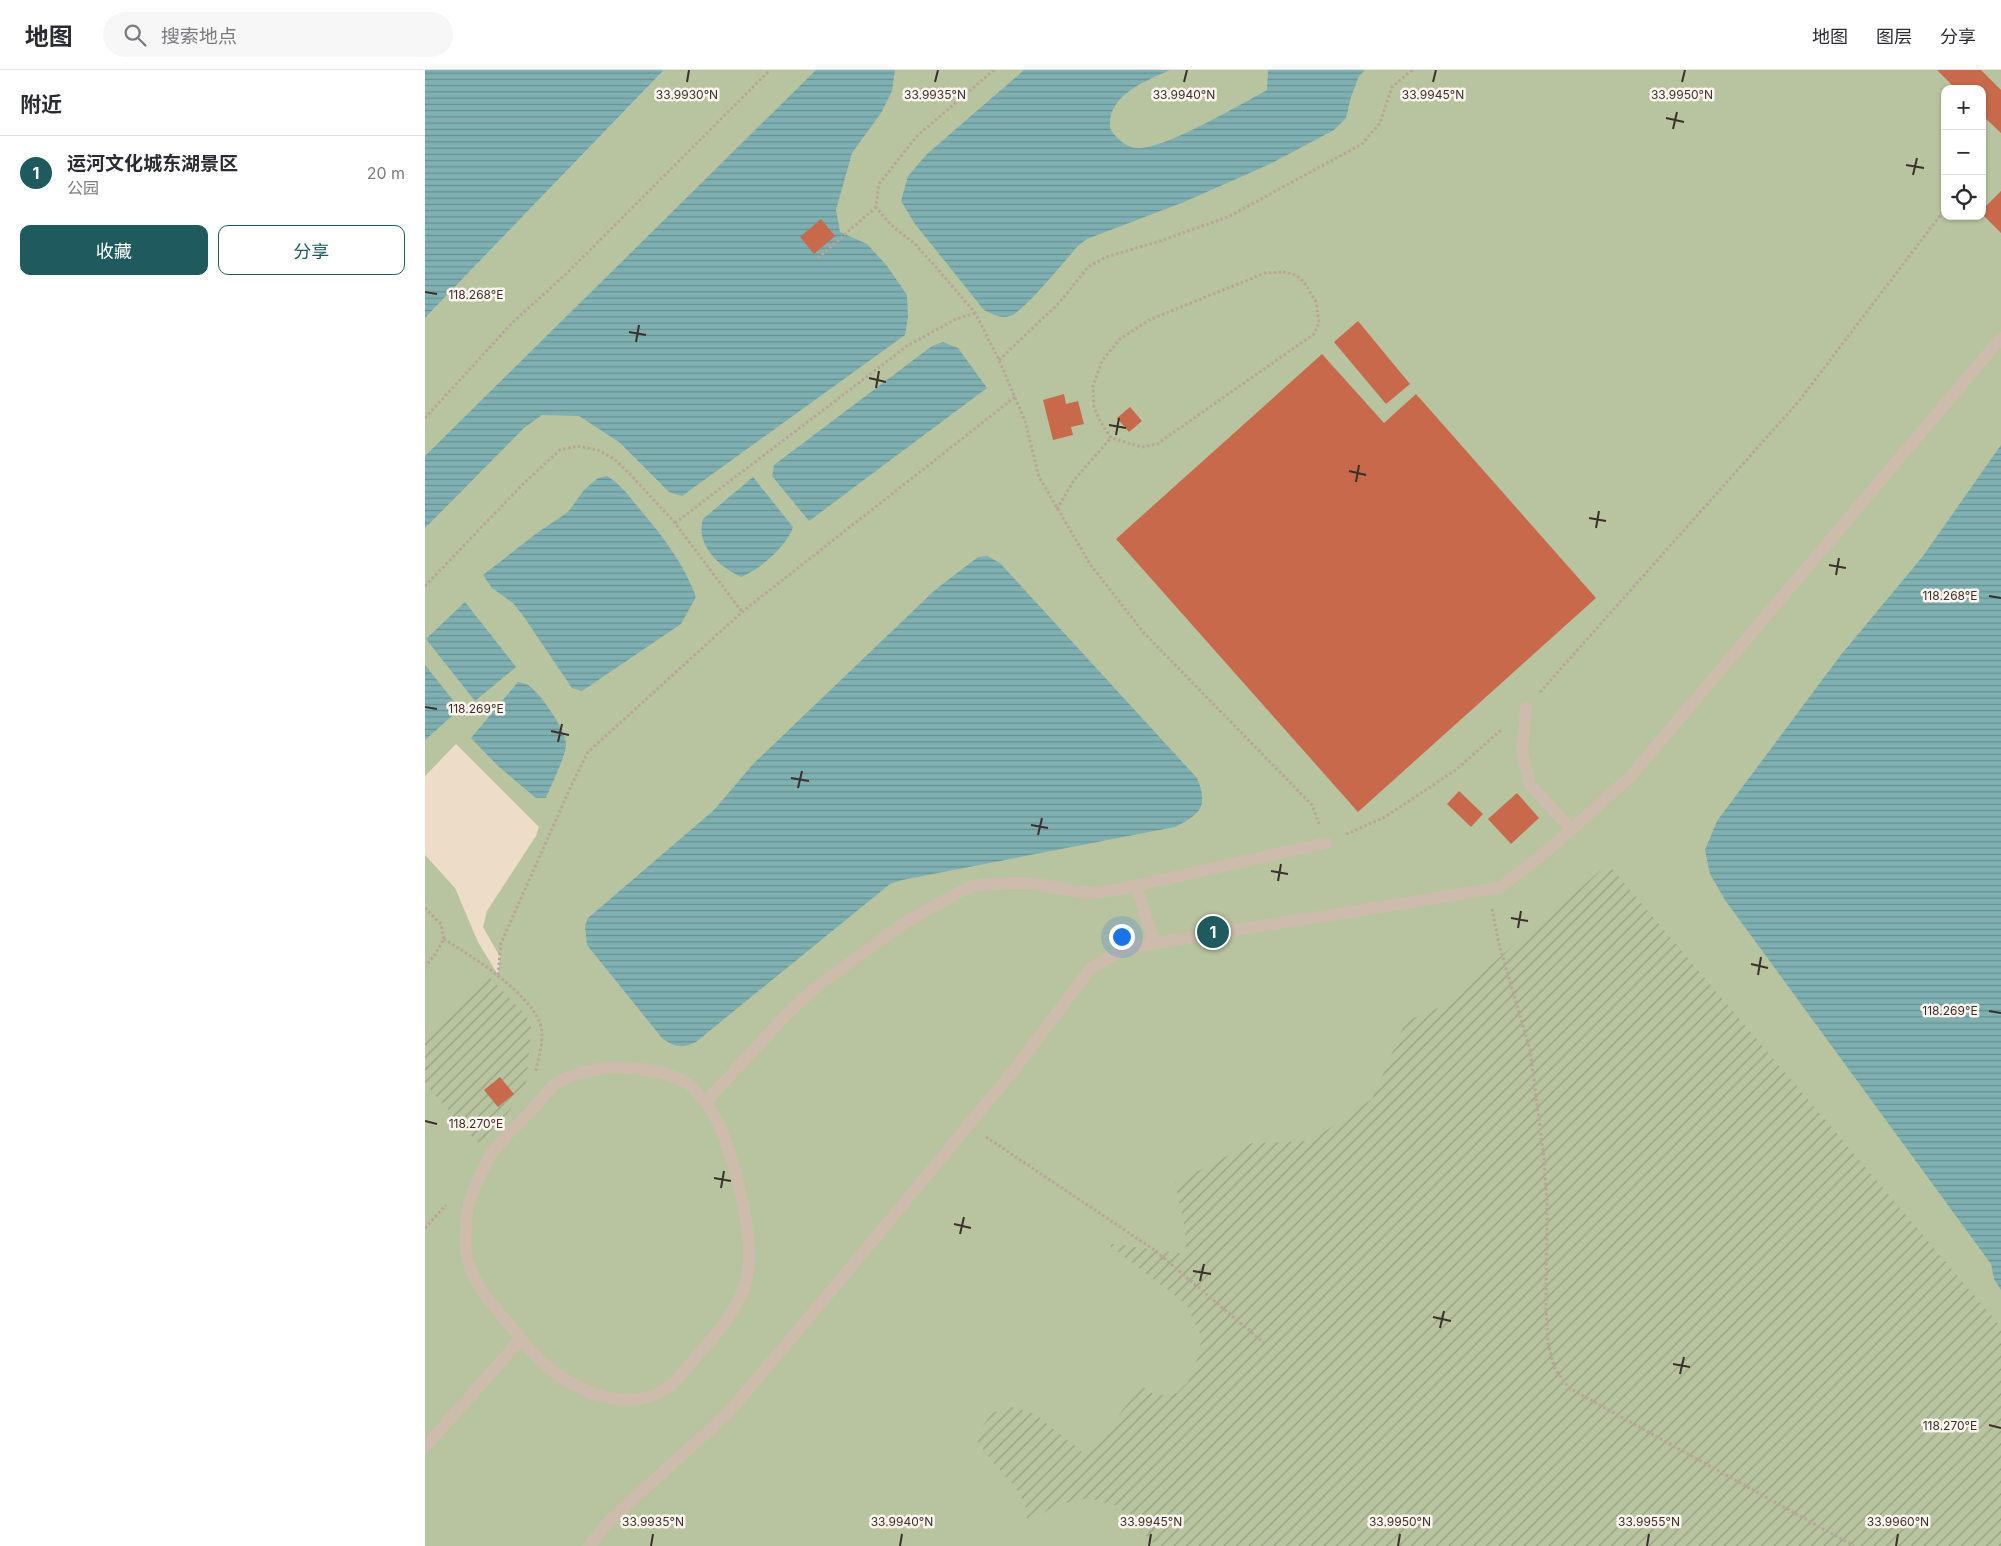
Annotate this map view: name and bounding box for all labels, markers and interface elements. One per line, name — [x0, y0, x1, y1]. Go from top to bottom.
search box — [103, 12, 453, 57]
icon: search — [121, 21, 149, 49]
text: 地图 — [25, 22, 73, 51]
text: 搜索地点 — [161, 25, 237, 48]
text: 地图 — [1812, 26, 1848, 47]
text: 图层 — [1876, 26, 1912, 47]
text: 分享 — [1940, 26, 1976, 47]
map controls — [1941, 85, 1986, 220]
button: + — [1941, 85, 1986, 130]
text: 33.9930°N — [656, 87, 718, 102]
text: 33.9935°N — [904, 87, 966, 102]
text: 33.9940°N — [1153, 87, 1215, 102]
text: 33.9945°N — [1402, 87, 1464, 102]
text: 33.9950°N — [1651, 87, 1713, 102]
text: 附近 — [20, 92, 62, 117]
button: − — [1941, 130, 1986, 175]
text: 运河文化城东湖景区 — [67, 152, 238, 175]
text: 1 — [33, 163, 39, 183]
text: 20 m — [367, 163, 405, 183]
button: locate — [1941, 175, 1986, 220]
text: 公园 — [67, 178, 99, 198]
button: 收藏 — [20, 225, 208, 275]
button: 分享 — [218, 225, 405, 275]
text: 118.268°E — [448, 287, 504, 302]
text: 118.268°E — [1922, 588, 1978, 603]
text: 118.269°E — [448, 701, 504, 716]
pin: 1 — [1197, 913, 1229, 951]
your location — [1109, 924, 1135, 950]
text: 118.269°E — [1922, 1003, 1978, 1018]
text: 118.270°E — [449, 1116, 503, 1131]
text: 118.270°E — [1923, 1418, 1977, 1433]
text: 33.9935°N — [622, 1514, 684, 1529]
text: 33.9940°N — [871, 1514, 933, 1529]
text: 33.9945°N — [1120, 1514, 1182, 1529]
text: 33.9950°N — [1369, 1514, 1431, 1529]
text: 33.9955°N — [1618, 1514, 1680, 1529]
text: 33.9960°N — [1867, 1514, 1929, 1529]

